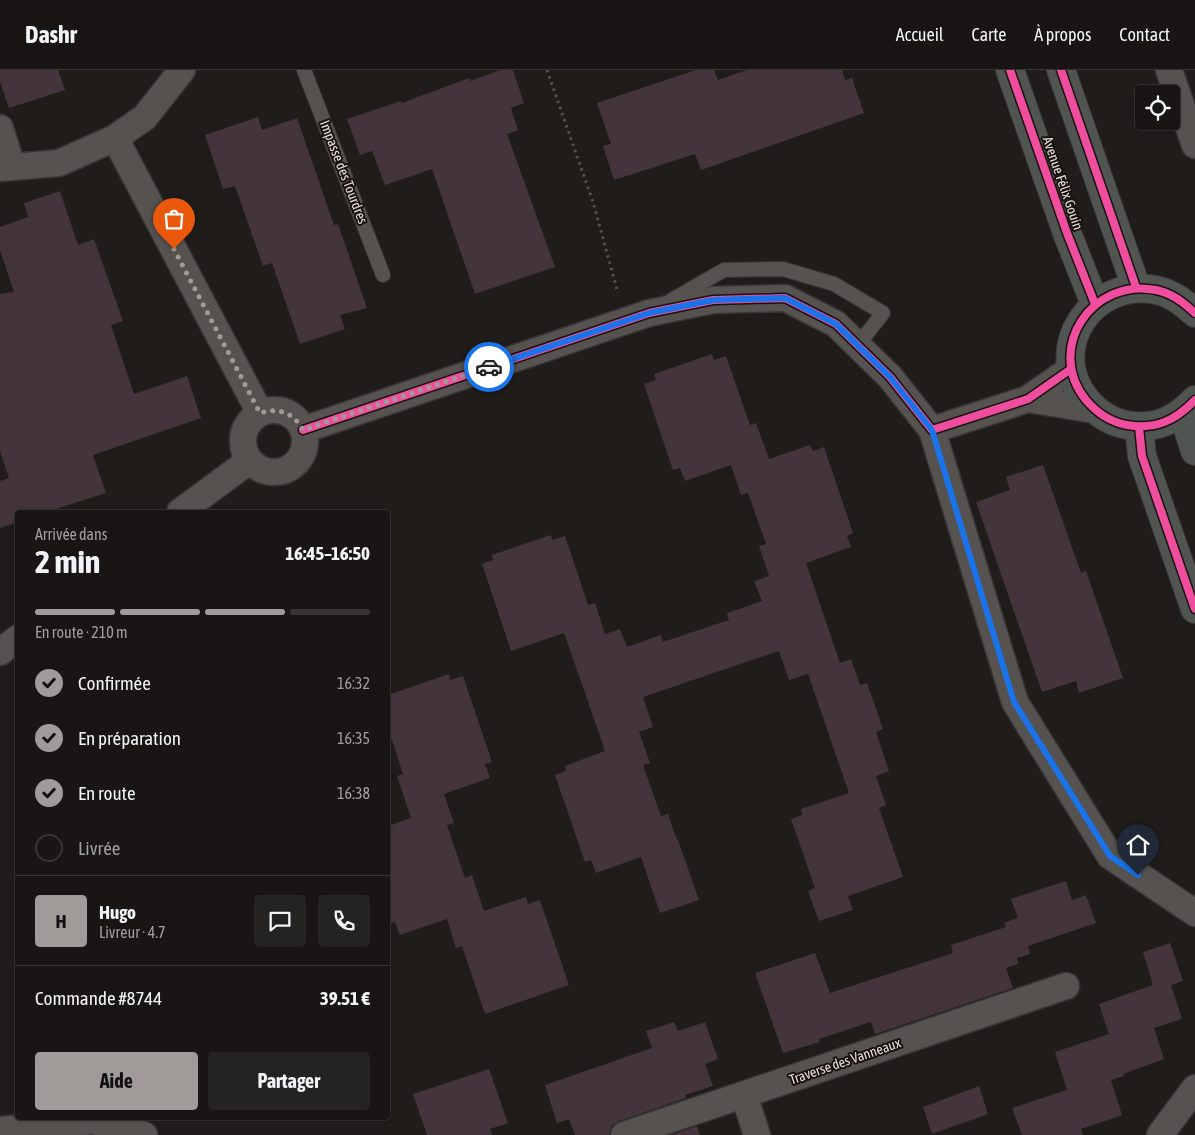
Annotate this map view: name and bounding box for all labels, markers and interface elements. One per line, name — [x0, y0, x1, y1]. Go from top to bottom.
text: Dashr — [25, 21, 77, 48]
text: Accueil — [896, 24, 944, 45]
text: Carte — [972, 24, 1006, 45]
text: À propos — [1034, 24, 1091, 45]
text: Contact — [1119, 24, 1170, 45]
map controls — [1135, 85, 1180, 130]
button: locate — [1135, 85, 1180, 130]
street label: Impasse des Tourdres — [317, 118, 371, 226]
street label: Avenue Félix Gouin — [1040, 134, 1086, 232]
pin — [153, 198, 195, 249]
icon: bag — [160, 205, 188, 233]
courier — [464, 342, 514, 392]
icon: car — [475, 353, 503, 381]
text: Arrivée dans — [35, 525, 107, 543]
text: 16:45–16:50 — [285, 542, 370, 564]
text: 2 min — [35, 543, 100, 580]
text: En route · 210 m — [35, 623, 128, 641]
icon: check — [35, 669, 63, 697]
text: Confirmée — [78, 672, 151, 694]
text: 16:32 — [337, 674, 370, 692]
icon: check — [35, 724, 63, 752]
text: En préparation — [78, 727, 181, 749]
text: 16:35 — [337, 729, 370, 747]
icon: check — [35, 779, 63, 807]
text: En route — [78, 782, 136, 804]
text: 16:38 — [337, 784, 370, 802]
pin — [1117, 824, 1159, 875]
icon: home — [1124, 831, 1152, 859]
text: Livrée — [78, 837, 120, 859]
button: chat — [254, 895, 306, 947]
button: phone — [318, 895, 370, 947]
text: Hugo — [99, 901, 136, 923]
text: H — [55, 910, 67, 932]
text: Livreur · 4.7 — [99, 923, 166, 941]
text: Commande #8744 — [35, 987, 162, 1009]
text: 39.51 € — [320, 987, 370, 1009]
street label: Traverse des Vanneaux — [787, 1034, 903, 1088]
button: Aide — [35, 1052, 198, 1110]
button: Partager — [208, 1052, 370, 1110]

